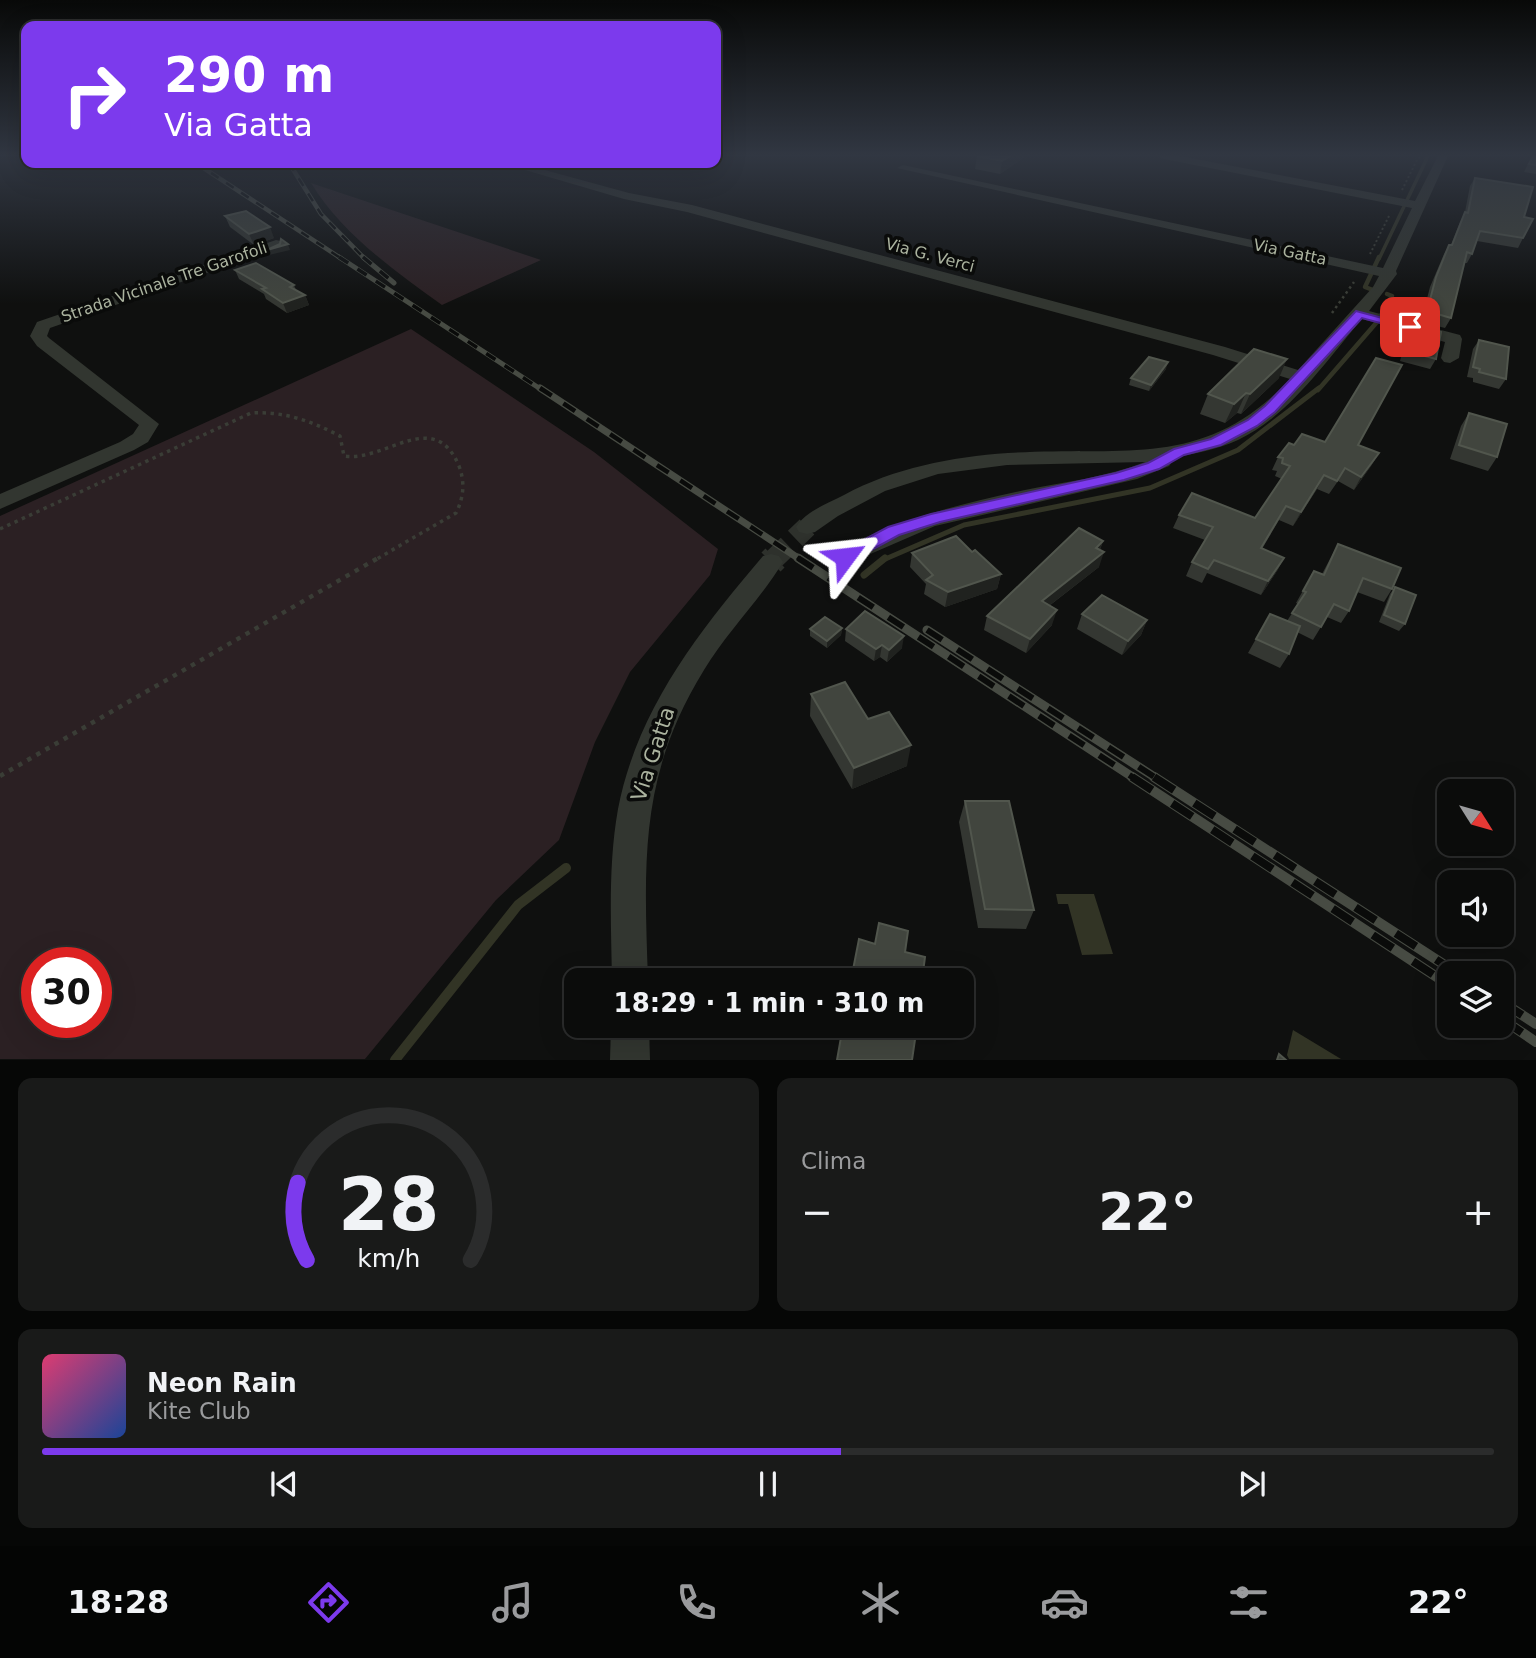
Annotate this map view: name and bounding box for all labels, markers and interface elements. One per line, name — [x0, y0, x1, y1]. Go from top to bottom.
text: 290 m — [164, 47, 334, 104]
icon: right — [49, 49, 140, 140]
text: Via Gatta — [164, 106, 313, 144]
street label: Via G. Verci — [883, 234, 977, 276]
street label: Via Gatta — [1252, 235, 1328, 269]
street label: Strada Vicinale Tre Garofoli — [59, 238, 269, 326]
pin — [1380, 297, 1440, 357]
icon: arrive — [1391, 308, 1429, 346]
position arrow — [808, 520, 882, 594]
street label: Via Gatta — [626, 704, 680, 804]
north arrow — [1437, 779, 1514, 856]
map controls — [1437, 779, 1514, 1038]
button: sound — [1437, 870, 1514, 947]
speed limit sign: 30 — [21, 947, 112, 1038]
button: layers — [1437, 961, 1514, 1038]
text: 18:29 · 1 min · 310 m — [614, 988, 924, 1018]
text: Clima — [801, 1148, 866, 1174]
text: 28 — [338, 1163, 439, 1248]
text: 22° — [1098, 1182, 1197, 1242]
text: − — [801, 1190, 833, 1234]
text: + — [1462, 1190, 1494, 1234]
text: km/h — [357, 1244, 420, 1273]
text: Neon Rain — [147, 1368, 297, 1398]
text: Kite Club — [147, 1398, 251, 1424]
icon: previous — [265, 1465, 303, 1503]
icon: pause — [749, 1465, 787, 1503]
icon: next — [1233, 1465, 1271, 1503]
icon: directions — [304, 1578, 353, 1627]
icon: music — [488, 1578, 537, 1627]
icon: phone — [672, 1578, 721, 1627]
icon: climate — [856, 1578, 905, 1627]
icon: car — [1040, 1578, 1089, 1627]
icon: filters — [1224, 1578, 1273, 1627]
text: 18:28 — [67, 1583, 169, 1621]
text: 22° — [1408, 1583, 1468, 1621]

